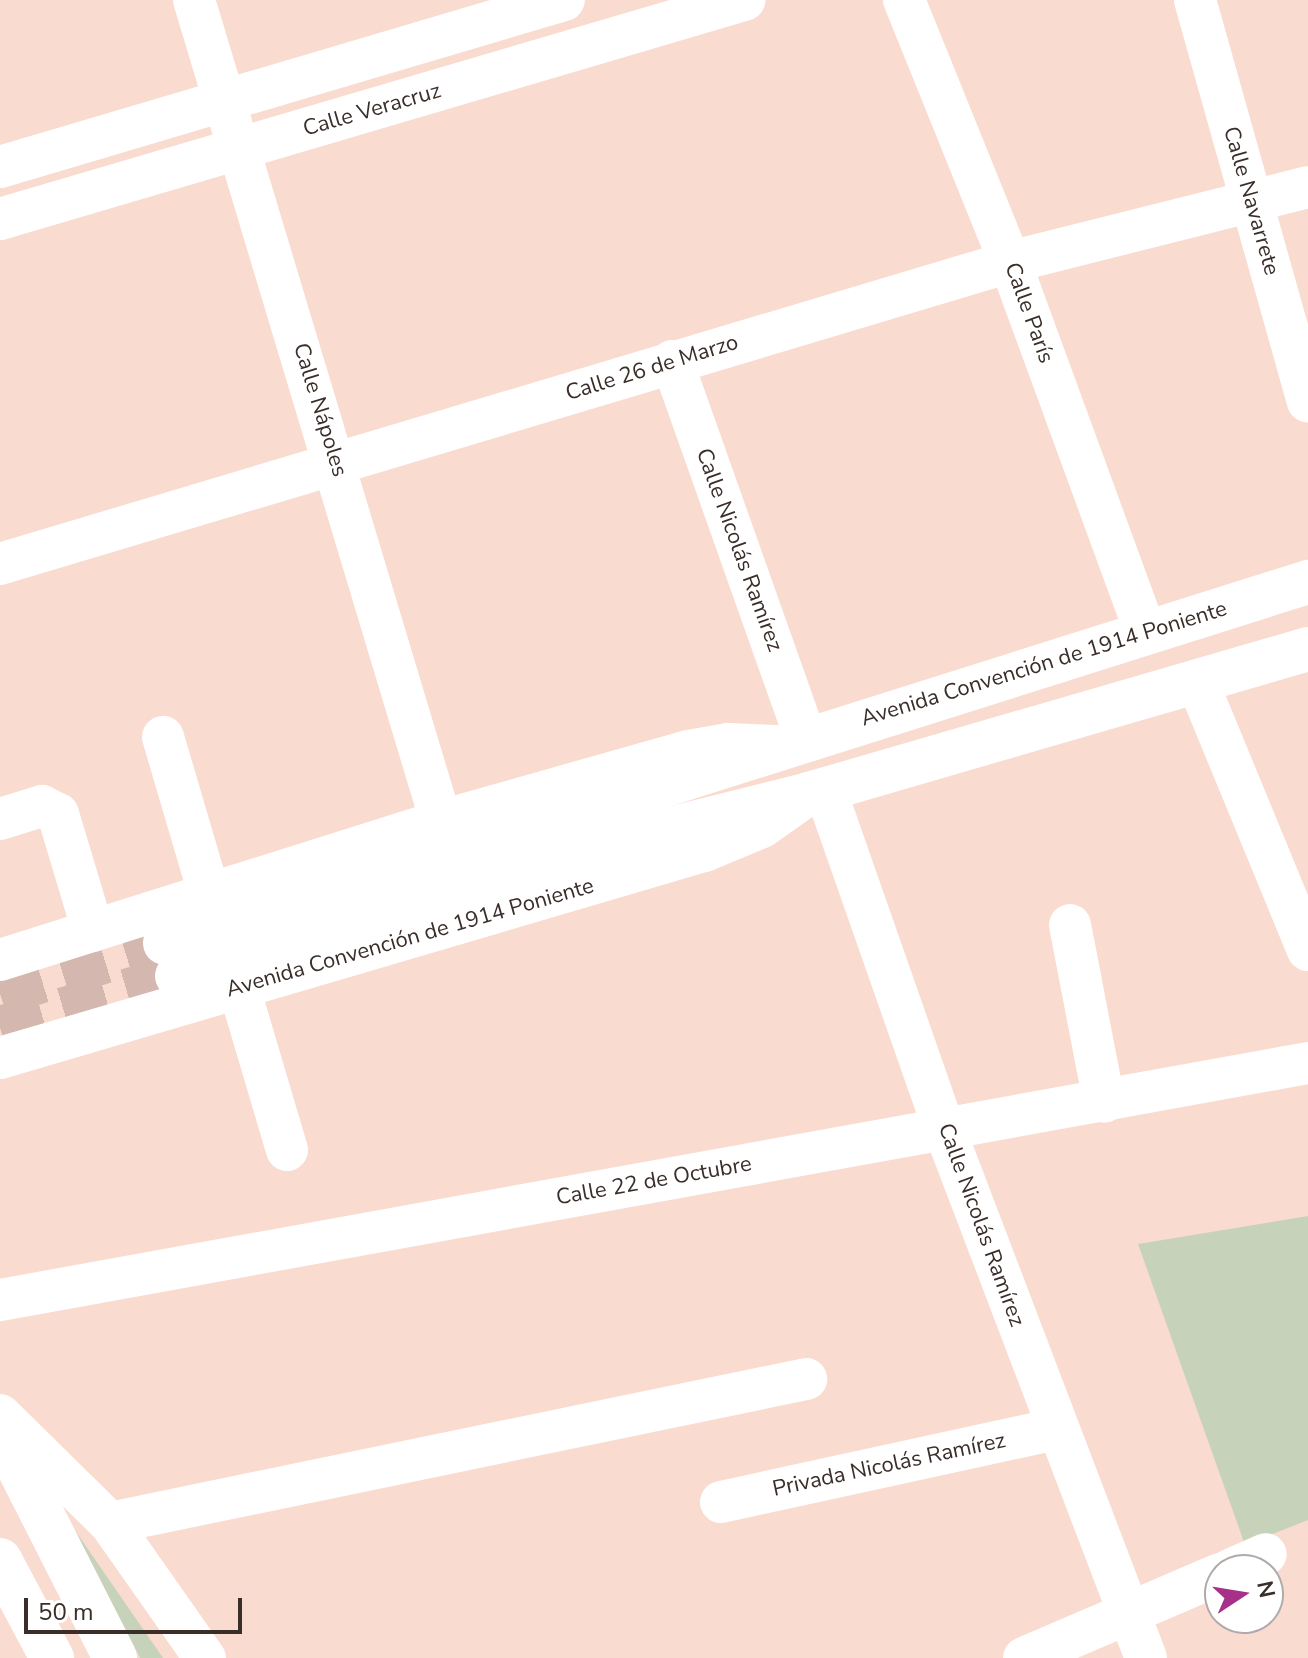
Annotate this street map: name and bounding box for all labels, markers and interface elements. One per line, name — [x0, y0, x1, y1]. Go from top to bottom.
street label: Calle Veracruz — [300, 78, 444, 142]
street label: Calle Navarrete — [1217, 124, 1285, 278]
street label: Calle París — [999, 259, 1059, 367]
street label: Calle 26 de Marzo — [562, 329, 742, 407]
street label: Calle Nápoles — [287, 340, 353, 480]
street label: Calle Nicolás Ramírez — [690, 445, 788, 655]
street label: Avenida Convención de 1914 Poniente — [858, 596, 1230, 732]
street label: Avenida Convención de 1914 Poniente — [223, 873, 597, 1003]
street label: Calle Nicolás Ramírez — [932, 1120, 1030, 1330]
street label: Calle 22 de Octubre — [554, 1151, 754, 1211]
street label: Privada Nicolás Ramírez — [770, 1427, 1008, 1503]
north arrow — [1204, 1554, 1284, 1634]
text: N — [1249, 1578, 1282, 1601]
scale bar — [28, 1582, 246, 1632]
text: 50 m — [38, 1596, 94, 1628]

